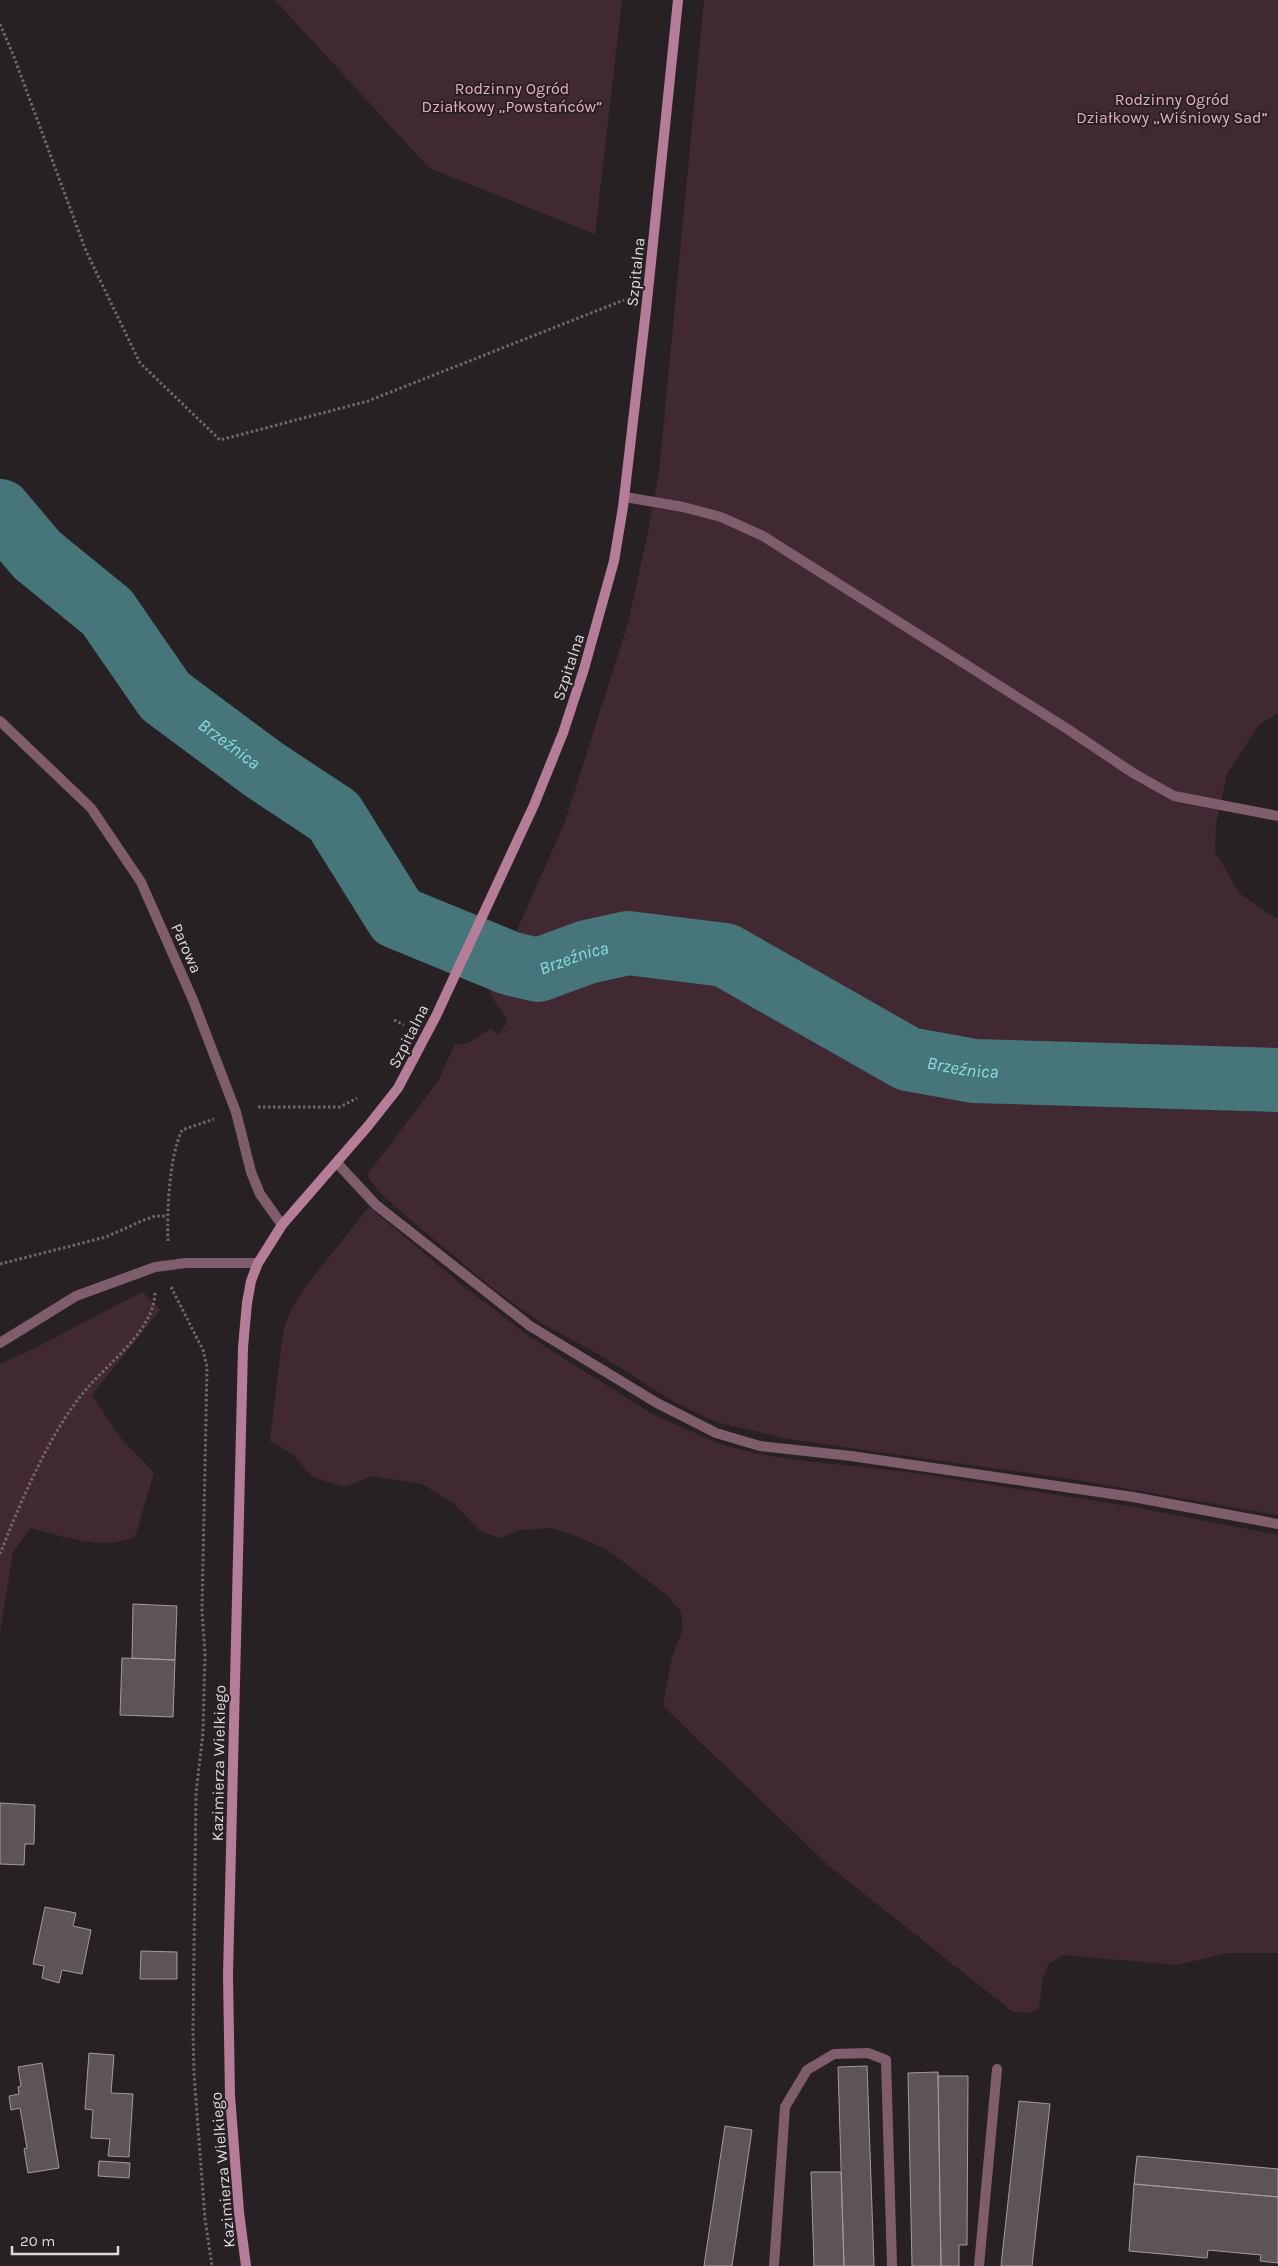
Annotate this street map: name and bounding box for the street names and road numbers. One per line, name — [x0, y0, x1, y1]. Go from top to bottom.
street label: Szpitalna — [622, 237, 649, 307]
street label: Szpitalna — [549, 631, 588, 703]
street label: Parowa — [167, 920, 206, 976]
street label: Szpitalna — [384, 1001, 433, 1071]
street label: Kazimierza Wielkiego — [208, 1685, 229, 1841]
street label: Kazimierza Wielkiego — [206, 2091, 239, 2249]

